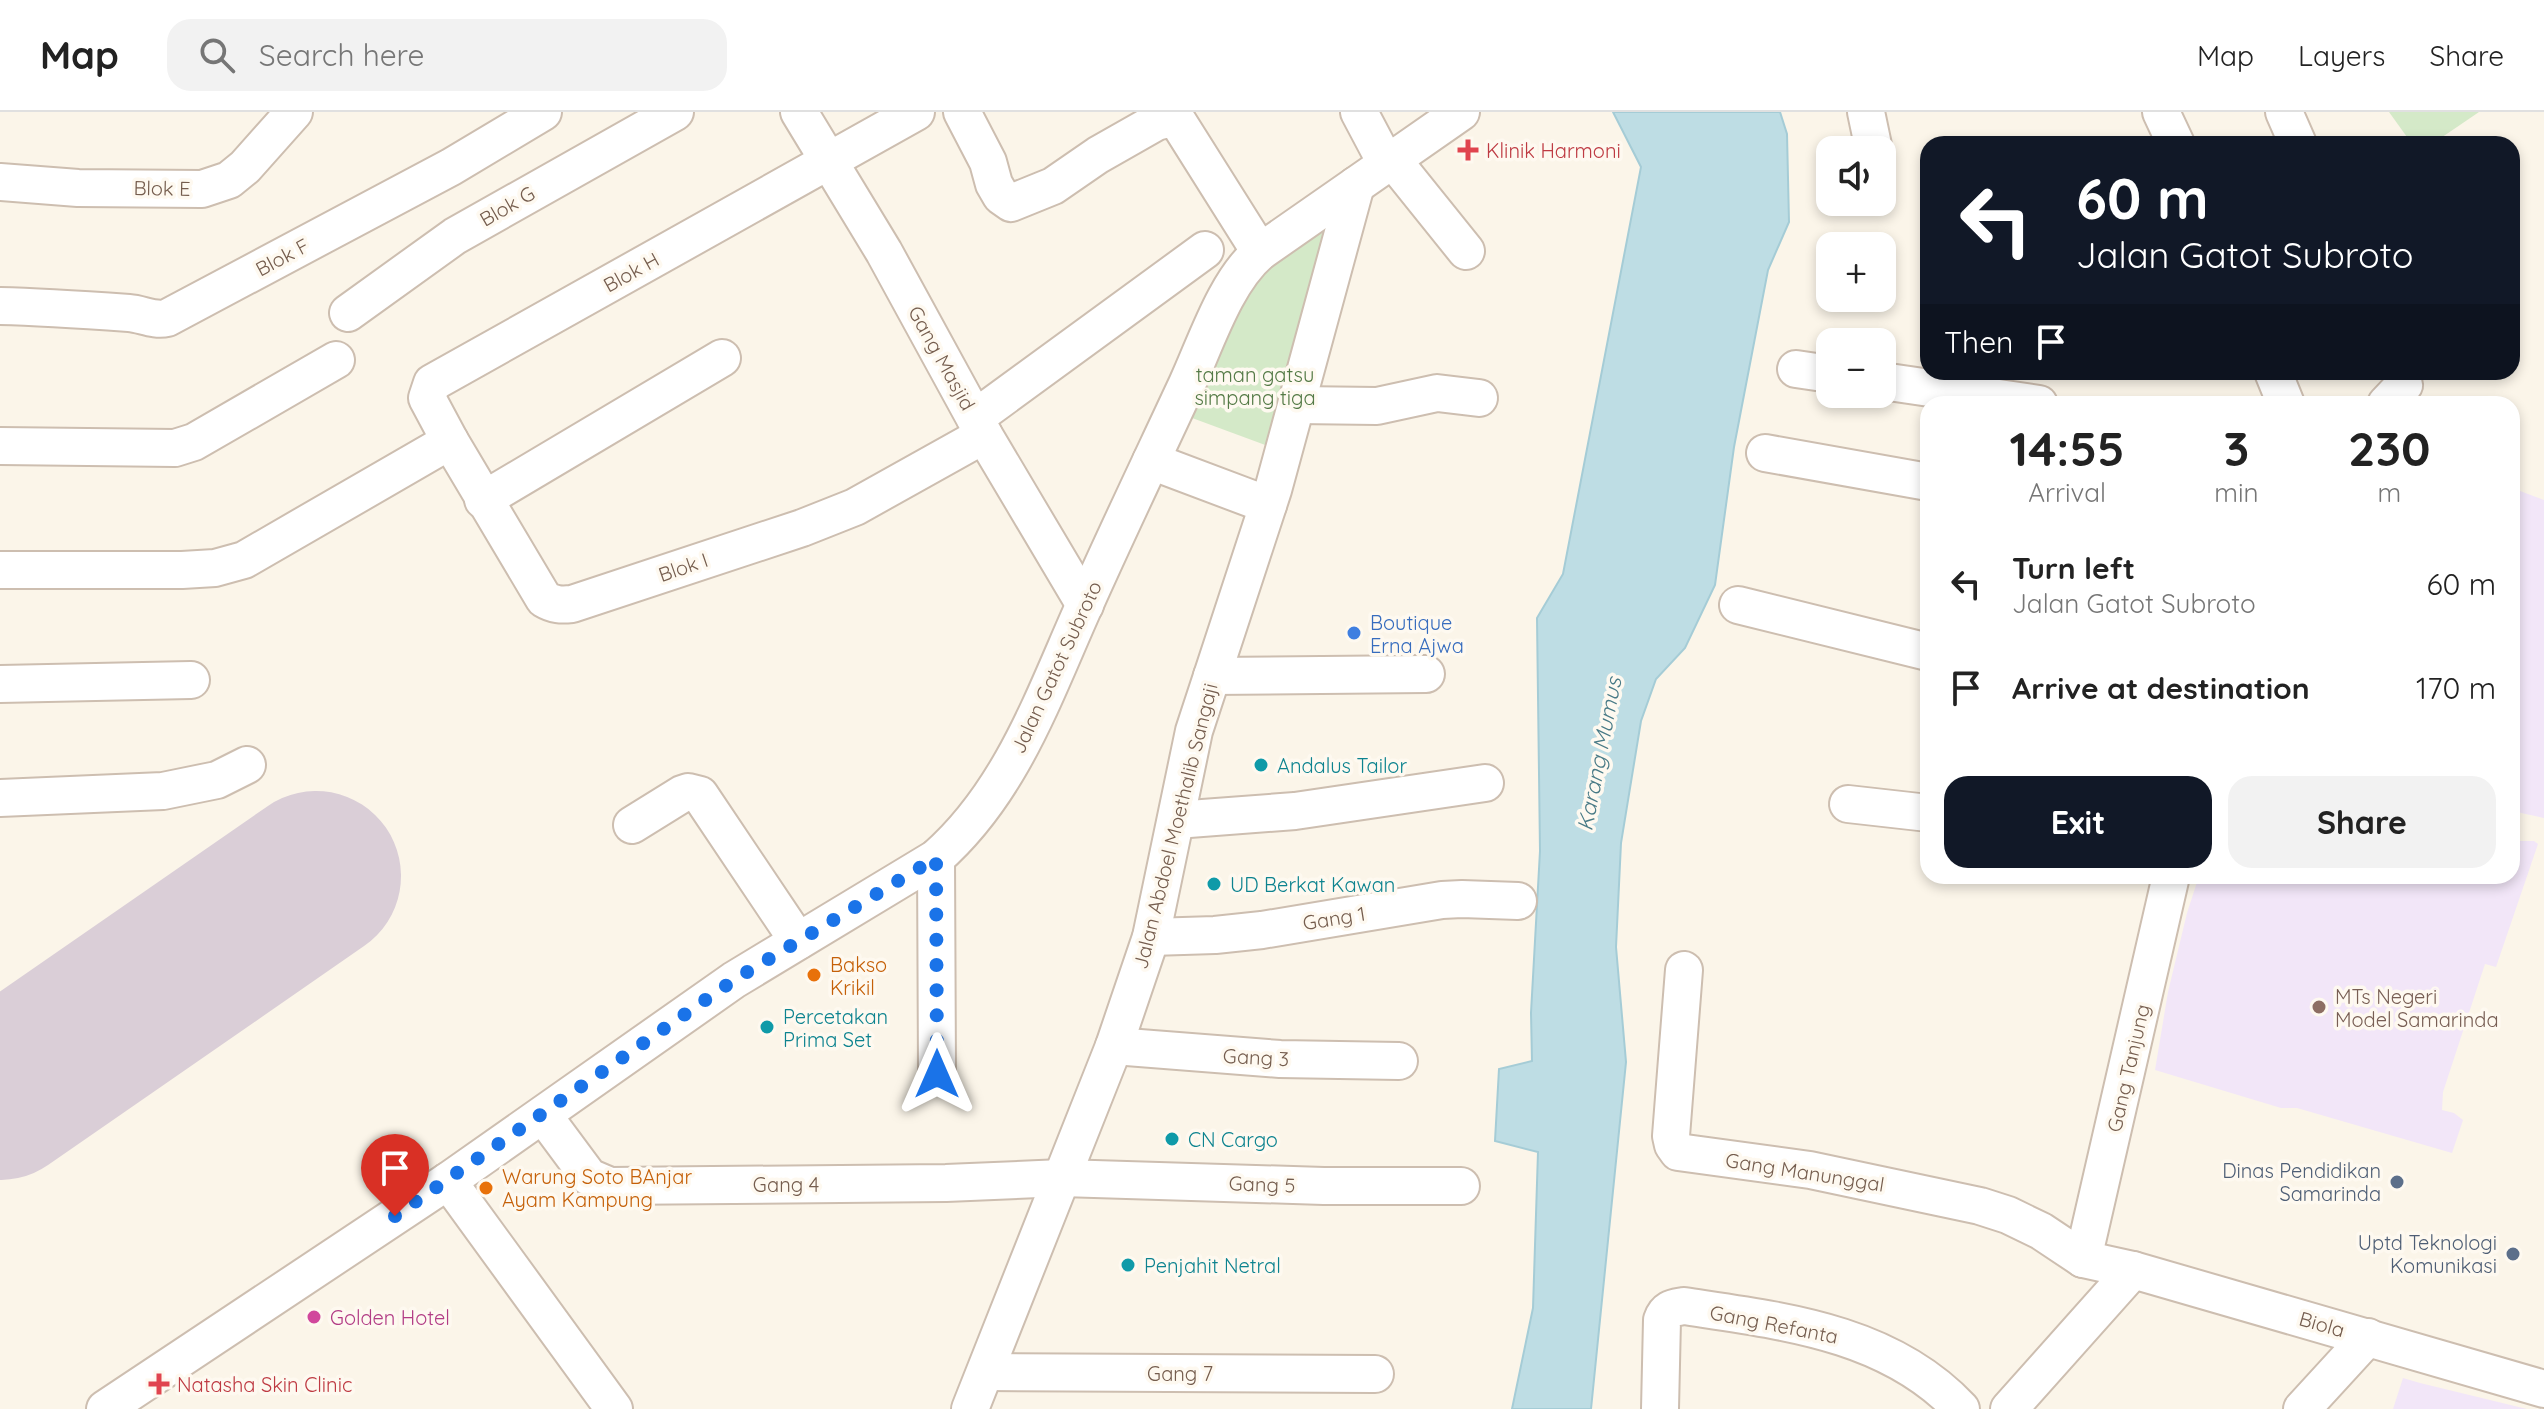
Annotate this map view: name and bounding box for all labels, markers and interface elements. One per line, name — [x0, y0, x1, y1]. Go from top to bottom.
search box — [167, 19, 727, 91]
text: Map — [40, 31, 119, 79]
icon: search — [195, 33, 239, 77]
text: Search here — [259, 36, 424, 74]
text: Map — [2197, 38, 2254, 73]
text: Layers — [2298, 38, 2385, 73]
text: Share — [2429, 38, 2504, 73]
map controls — [1816, 136, 1896, 408]
button: sound — [1816, 136, 1896, 216]
place label: Klinik Harmoni — [1486, 138, 1621, 163]
marker: Klinik Harmoni — [1457, 139, 1479, 161]
text: 60 m — [2076, 163, 2209, 233]
icon: left — [1944, 168, 2048, 272]
street label: Blok E — [133, 175, 191, 201]
street label: Blok G — [475, 180, 539, 232]
button: + — [1816, 232, 1896, 312]
text: Jalan Gatot Subroto — [2076, 232, 2413, 277]
street label: Blok F — [251, 233, 313, 281]
street label: Blok H — [599, 247, 663, 297]
street label: Gang Masjid — [903, 301, 981, 415]
icon: arrive — [2029, 320, 2073, 364]
text: Then — [1944, 323, 2013, 361]
button: − — [1816, 328, 1896, 408]
park label: taman gatsu simpang tiga — [1194, 362, 1316, 410]
text: 14:55 — [2009, 418, 2125, 478]
text: 3 — [2223, 418, 2249, 478]
text: 230 — [2348, 418, 2431, 478]
text: Arrival — [2028, 476, 2106, 509]
text: min — [2214, 476, 2259, 509]
text: m — [2377, 476, 2401, 509]
street label: Blok I — [655, 547, 711, 587]
text: Turn left — [2012, 549, 2135, 587]
icon: left — [1944, 562, 1988, 606]
text: 60 m — [2426, 565, 2496, 603]
street label: Jalan Gatot Subroto — [1005, 577, 1107, 757]
text: Jalan Gatot Subroto — [2012, 587, 2256, 620]
place label: Boutique Erna Ajwa — [1370, 610, 1464, 658]
marker: Boutique Erna Ajwa — [1345, 624, 1363, 642]
icon: arrive — [1944, 666, 1988, 710]
text: Arrive at destination — [2012, 669, 2310, 707]
text: 170 m — [2416, 669, 2496, 707]
water label: Karang Mumus — [1570, 673, 1628, 833]
street label: Jalan Abdoel Moethalib Sangaji — [1127, 681, 1223, 971]
place label: Andalus Tailor — [1277, 753, 1407, 778]
marker: Andalus Tailor — [1252, 756, 1270, 774]
button: Exit — [1944, 776, 2212, 868]
button: Share — [2228, 776, 2496, 868]
place label: UD Berkat Kawan — [1230, 872, 1395, 897]
marker: UD Berkat Kawan — [1205, 875, 1223, 893]
street label: Gang 1 — [1301, 901, 1367, 935]
place label: Bakso Krikil — [830, 952, 887, 1000]
marker: Bakso Krikil — [805, 966, 823, 984]
place label: MTs Negeri Model Samarinda — [2335, 984, 2499, 1032]
marker: MTs Negeri Model Samarinda — [2310, 998, 2328, 1016]
street label: Gang Tanjung — [2101, 1002, 2155, 1134]
place label: Percetakan Prima Set — [783, 1004, 888, 1052]
marker: Percetakan Prima Set — [758, 1018, 776, 1036]
position arrow — [895, 1032, 979, 1116]
street label: Gang 3 — [1222, 1043, 1290, 1071]
place label: CN Cargo — [1188, 1127, 1278, 1152]
marker: CN Cargo — [1163, 1130, 1181, 1148]
pin — [361, 1134, 429, 1216]
icon: arrive — [373, 1146, 417, 1190]
street label: Gang Manunggal — [1724, 1147, 1886, 1197]
place label: Dinas Pendidikan Samarinda — [2222, 1158, 2381, 1206]
place label: Warung Soto BAnjar Ayam Kampung — [502, 1164, 692, 1212]
street label: Gang 5 — [1228, 1170, 1296, 1198]
street label: Gang 4 — [753, 1172, 819, 1197]
marker: Dinas Pendidikan Samarinda — [2388, 1173, 2406, 1191]
marker: Warung Soto BAnjar Ayam Kampung — [477, 1179, 495, 1197]
place label: Uptd Teknologi Komunikasi — [2358, 1230, 2497, 1278]
marker: Uptd Teknologi Komunikasi — [2504, 1245, 2522, 1263]
place label: Penjahit Netral — [1144, 1253, 1281, 1278]
marker: Penjahit Netral — [1119, 1256, 1137, 1274]
street label: Gang Refanta — [1708, 1299, 1840, 1349]
place label: Golden Hotel — [330, 1305, 450, 1330]
street label: Biola — [2296, 1306, 2348, 1342]
marker: Golden Hotel — [305, 1308, 323, 1326]
street label: Gang 7 — [1147, 1361, 1213, 1386]
place label: Natasha Skin Clinic — [177, 1372, 352, 1397]
marker: Natasha Skin Clinic — [148, 1373, 170, 1395]

